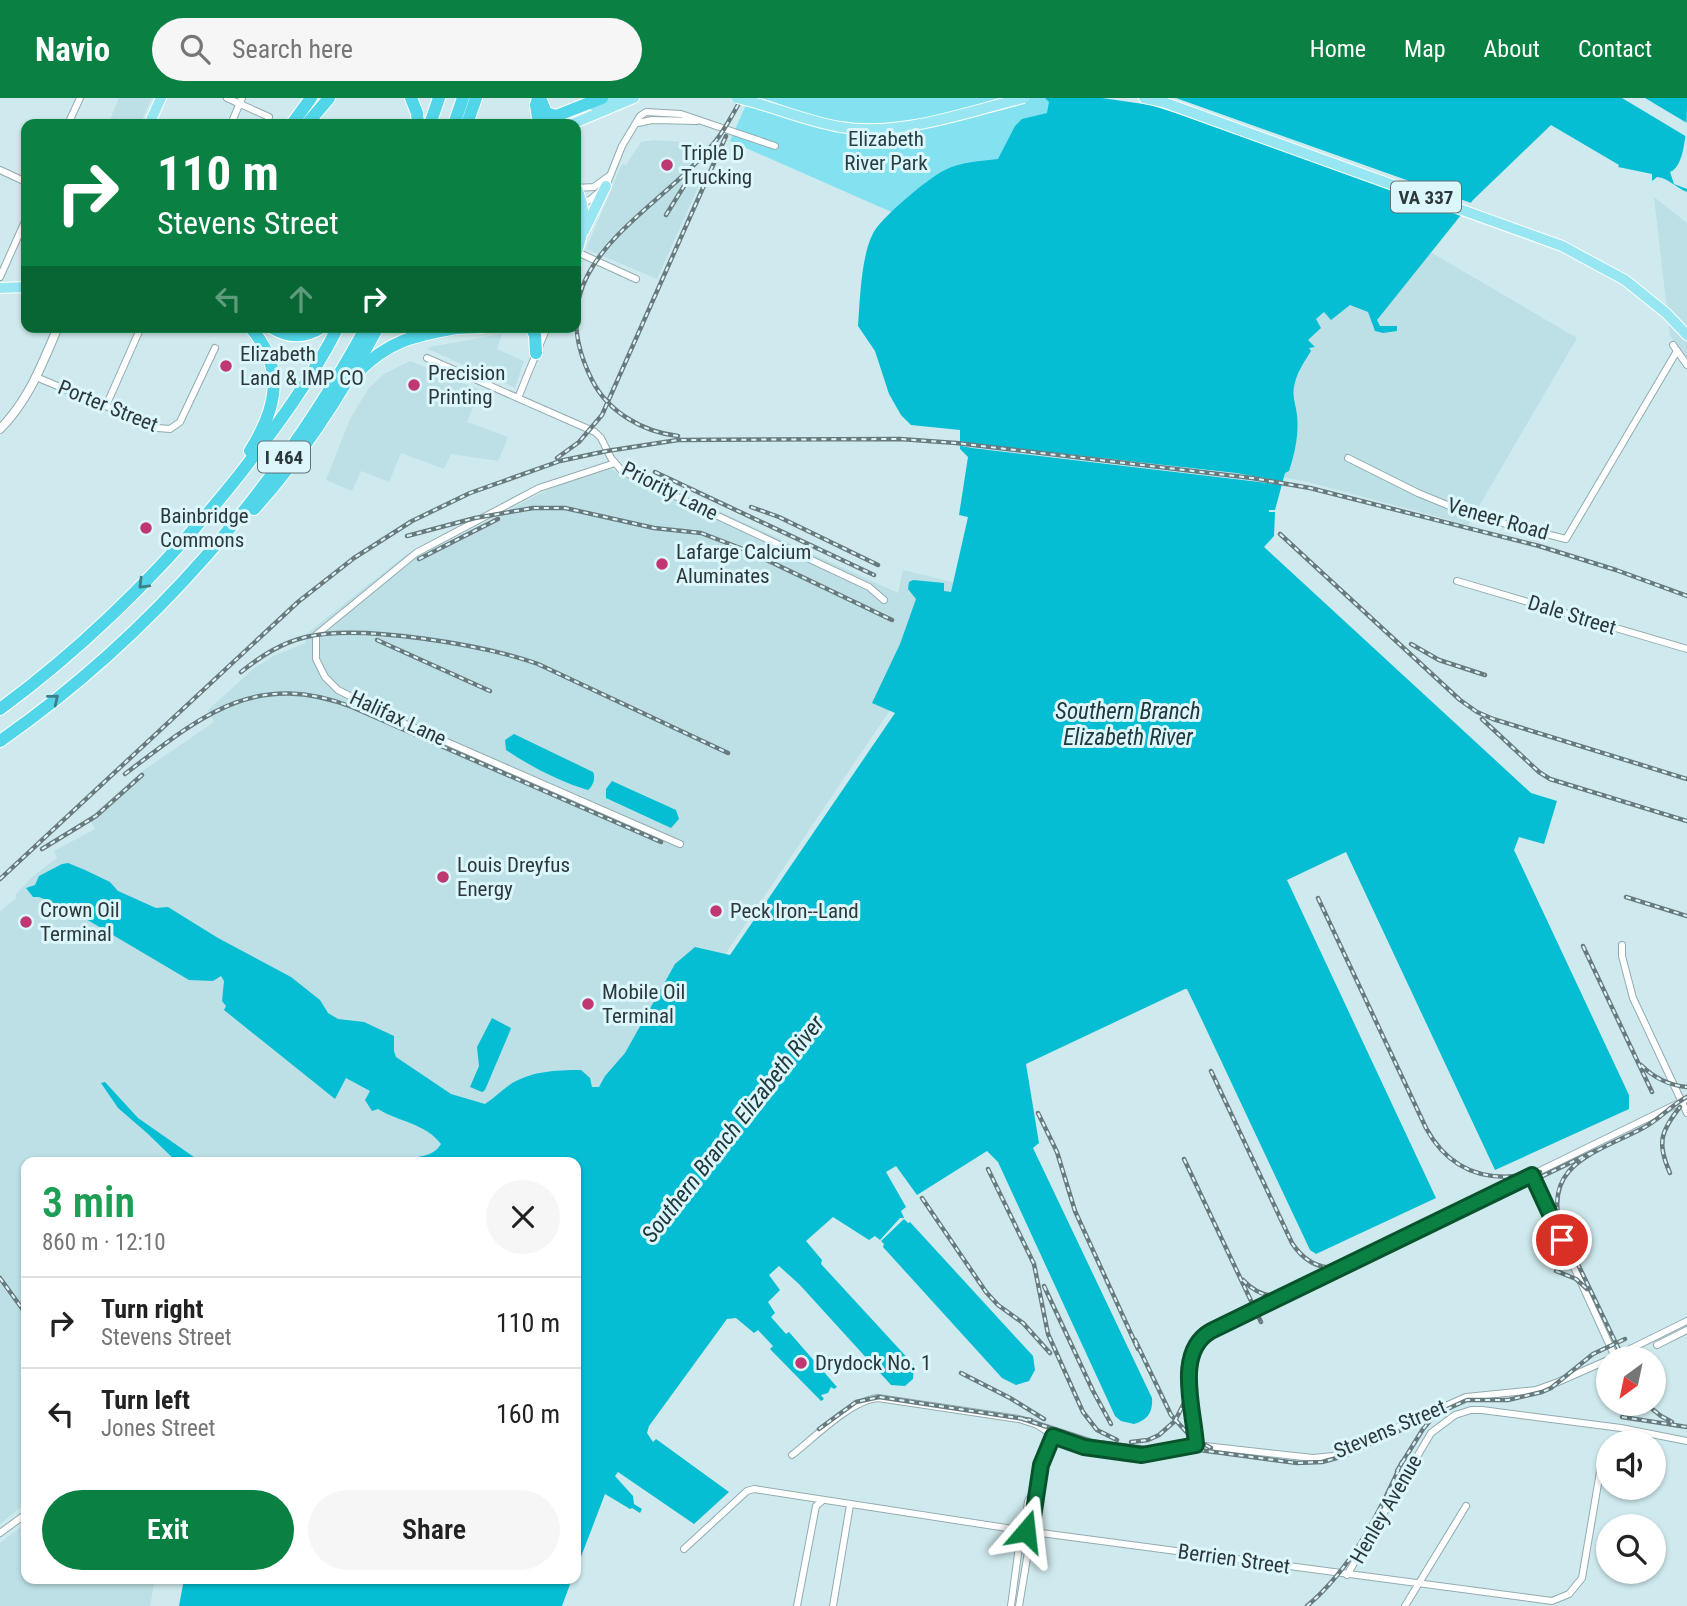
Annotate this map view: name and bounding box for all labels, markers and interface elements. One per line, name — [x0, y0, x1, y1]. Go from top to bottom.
search box — [152, 18, 642, 81]
text: Navio — [35, 30, 110, 69]
icon: search — [176, 30, 214, 68]
text: Search here — [232, 34, 353, 64]
text: Home — [1310, 35, 1366, 63]
text: Map — [1404, 35, 1446, 63]
text: About — [1484, 35, 1540, 63]
text: Contact — [1578, 35, 1652, 63]
park label: Elizabeth River Park — [844, 127, 928, 175]
place label: Triple D Trucking — [681, 141, 752, 189]
text: 110 m — [157, 145, 279, 202]
icon: right — [42, 147, 133, 238]
marker: Triple D Trucking — [659, 157, 675, 173]
road number: VA 337 — [1391, 181, 1461, 212]
text: Stevens Street — [157, 204, 339, 242]
icon: left — [209, 280, 247, 318]
icon: ahead — [282, 280, 320, 318]
icon: right — [355, 280, 393, 318]
place label: Elizabeth Land & IMP CO — [240, 342, 364, 390]
marker: Elizabeth Land & IMP CO — [218, 358, 234, 374]
place label: Precision Printing — [428, 361, 505, 409]
street label: Porter Street — [55, 375, 161, 437]
marker: Precision Printing — [406, 377, 422, 393]
road number: I 464 — [258, 442, 310, 472]
street label: Priority Lane — [618, 457, 722, 525]
street label: Veneer Road — [1445, 493, 1551, 545]
place label: Bainbridge Commons — [160, 504, 249, 552]
marker: Bainbridge Commons — [138, 520, 154, 536]
place label: Lafarge Calcium Aluminates — [676, 540, 811, 588]
marker: Lafarge Calcium Aluminates — [654, 556, 670, 572]
one-way arrow — [139, 576, 152, 589]
street label: Dale Street — [1525, 590, 1619, 640]
street label: Halifax Lane — [346, 685, 450, 751]
one-way arrow — [47, 695, 59, 708]
water label: Southern Branch Elizabeth River — [1055, 698, 1201, 751]
place label: Louis Dreyfus Energy — [457, 853, 570, 901]
marker: Louis Dreyfus Energy — [435, 869, 451, 885]
place label: Crown Oil Terminal — [40, 898, 120, 946]
place label: Peck Iron--Land — [730, 899, 859, 923]
marker: Peck Iron--Land — [708, 903, 724, 919]
marker: Crown Oil Terminal — [18, 914, 34, 930]
place label: Mobile Oil Terminal — [602, 980, 685, 1028]
marker: Mobile Oil Terminal — [580, 996, 596, 1012]
water label: Southern Branch Elizabeth River — [636, 1009, 831, 1248]
text: 3 min — [42, 1178, 135, 1227]
button: close — [486, 1180, 560, 1254]
pin — [1532, 1210, 1592, 1270]
icon: arrive — [1543, 1221, 1581, 1259]
text: 860 m · 12:10 — [42, 1229, 166, 1256]
text: Turn right — [101, 1294, 203, 1324]
icon: right — [42, 1304, 80, 1342]
text: 110 m — [496, 1308, 560, 1338]
text: Stevens Street — [101, 1324, 232, 1351]
north arrow — [1596, 1346, 1666, 1416]
map controls — [1596, 1346, 1666, 1584]
place label: Drydock No. 1 — [815, 1351, 931, 1375]
marker: Drydock No. 1 — [793, 1355, 809, 1371]
text: Turn left — [101, 1385, 190, 1415]
icon: left — [42, 1395, 80, 1433]
street label: Stevens Street — [1330, 1395, 1450, 1463]
text: 160 m — [496, 1399, 560, 1429]
text: Jones Street — [101, 1415, 215, 1442]
button: sound — [1596, 1430, 1666, 1500]
street label: Henley Avenue — [1345, 1450, 1427, 1568]
button: Exit — [42, 1490, 294, 1570]
button: Share — [308, 1490, 560, 1570]
position arrow — [989, 1494, 1063, 1568]
button: search — [1596, 1514, 1666, 1584]
street label: Berrien Street — [1176, 1539, 1292, 1579]

